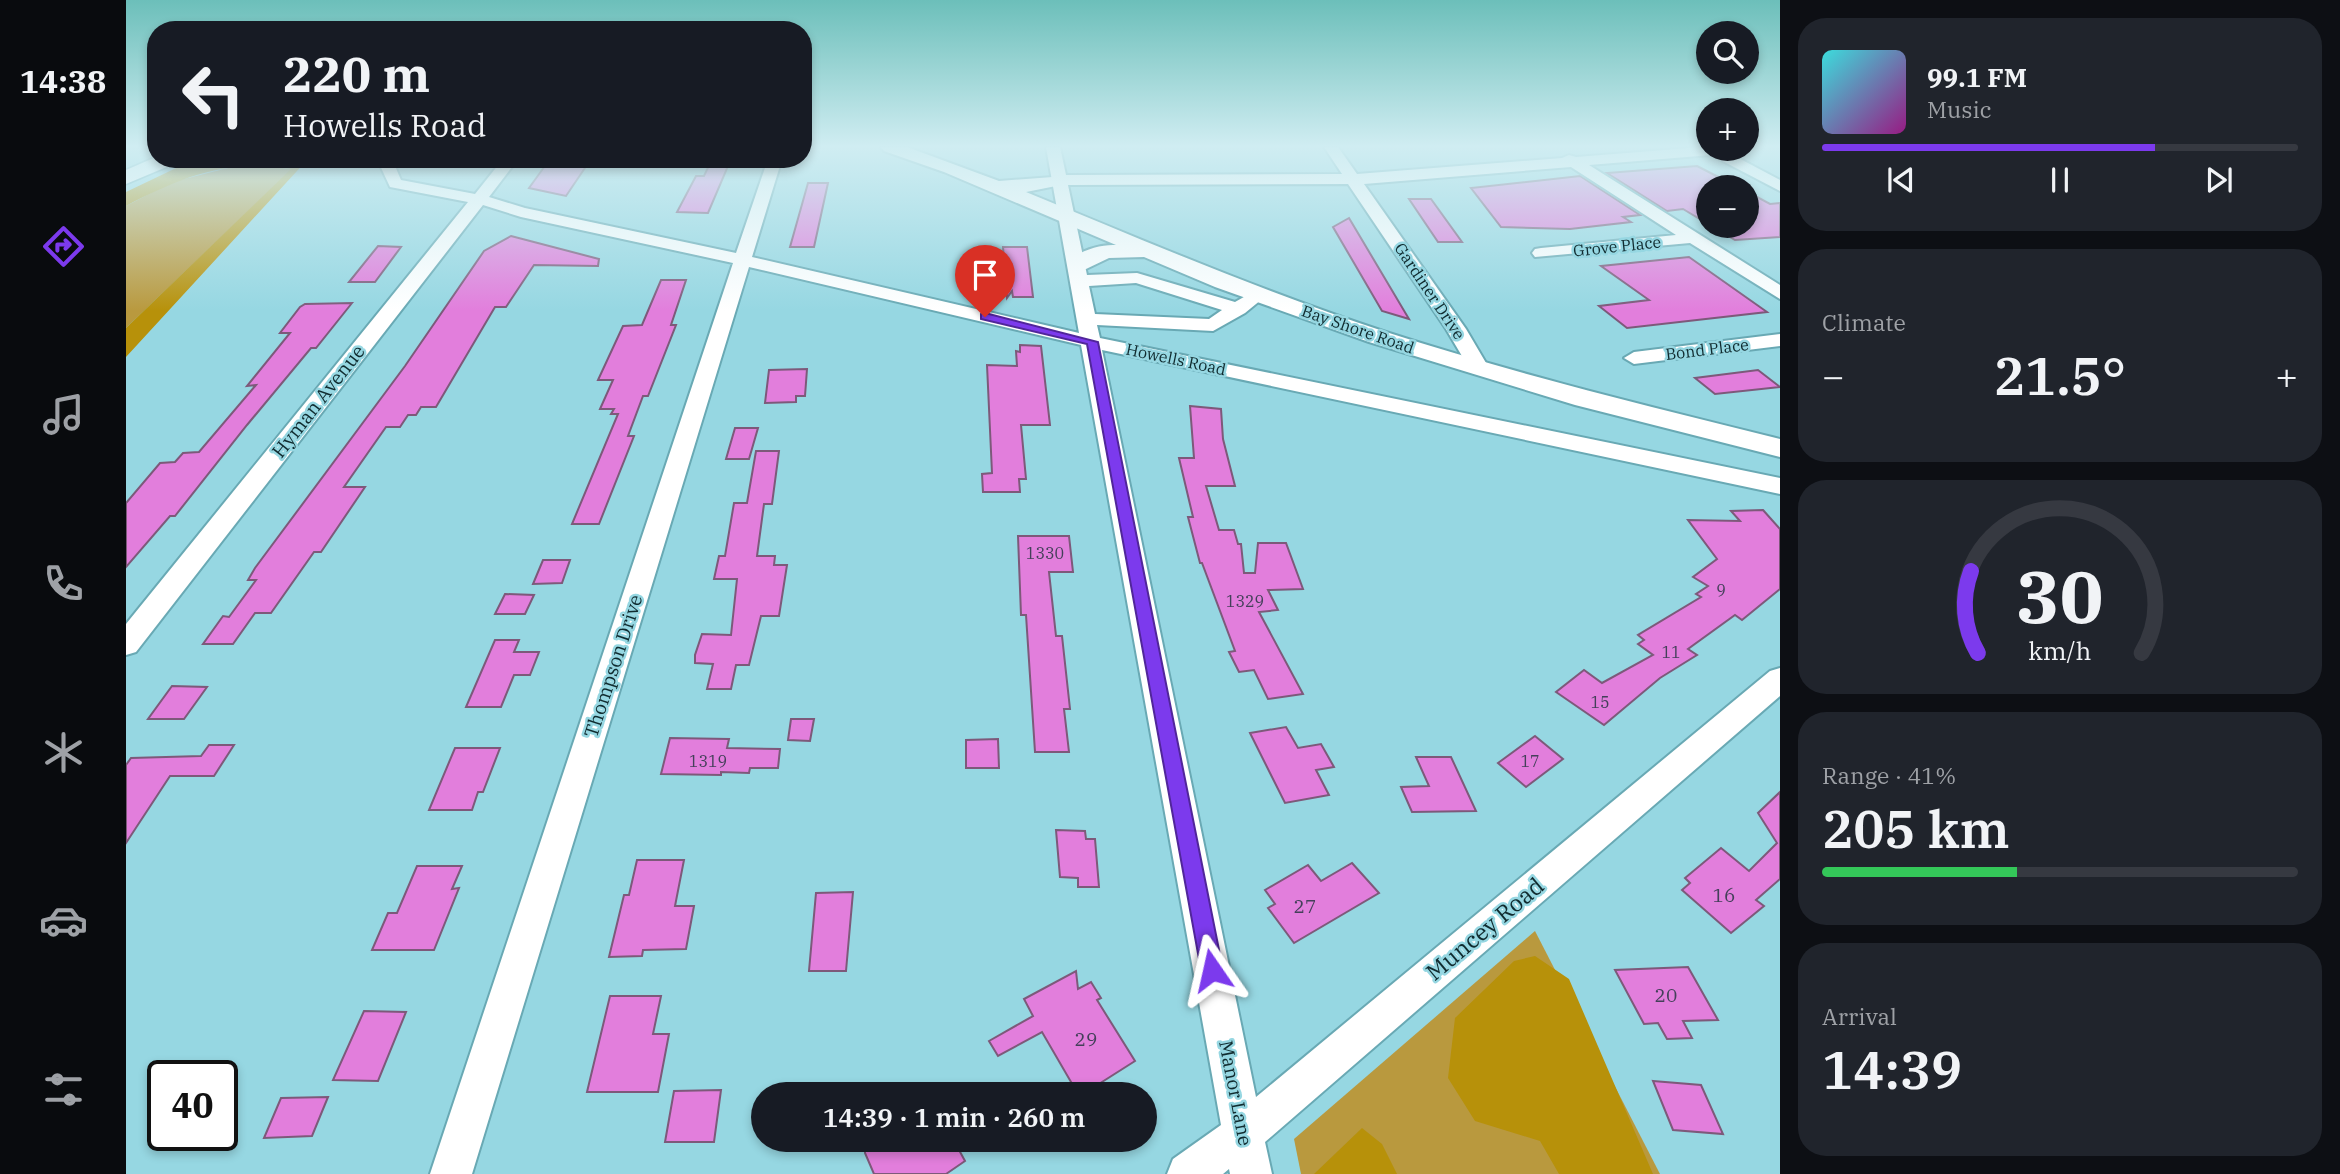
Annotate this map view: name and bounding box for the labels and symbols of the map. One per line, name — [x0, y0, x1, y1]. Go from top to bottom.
street label: Grove Place — [1572, 231, 1662, 261]
street label: Gardiner Drive — [1390, 239, 1470, 343]
pin — [955, 245, 1015, 317]
street label: Bay Shore Road — [1299, 300, 1417, 358]
street label: Bond Place — [1664, 334, 1750, 364]
street label: Howells Road — [1124, 339, 1228, 379]
street label: Hyman Avenue — [266, 340, 370, 462]
house number: 1330 — [1026, 543, 1064, 563]
house number: 9 — [1716, 580, 1726, 600]
street label: Thompson Drive — [579, 591, 647, 741]
house number: 1329 — [1226, 591, 1264, 611]
house number: 11 — [1661, 642, 1681, 662]
house number: 15 — [1590, 692, 1610, 712]
house number: 1319 — [689, 751, 727, 771]
house number: 17 — [1520, 751, 1540, 771]
street label: Muncey Road — [1419, 870, 1550, 986]
house number: 16 — [1713, 883, 1735, 907]
house number: 27 — [1294, 894, 1316, 918]
position arrow — [1175, 933, 1249, 1007]
house number: 20 — [1655, 983, 1677, 1007]
house number: 29 — [1075, 1027, 1097, 1051]
street label: Manor Lane — [1214, 1038, 1258, 1148]
speed limit sign: 40 — [147, 1060, 238, 1151]

